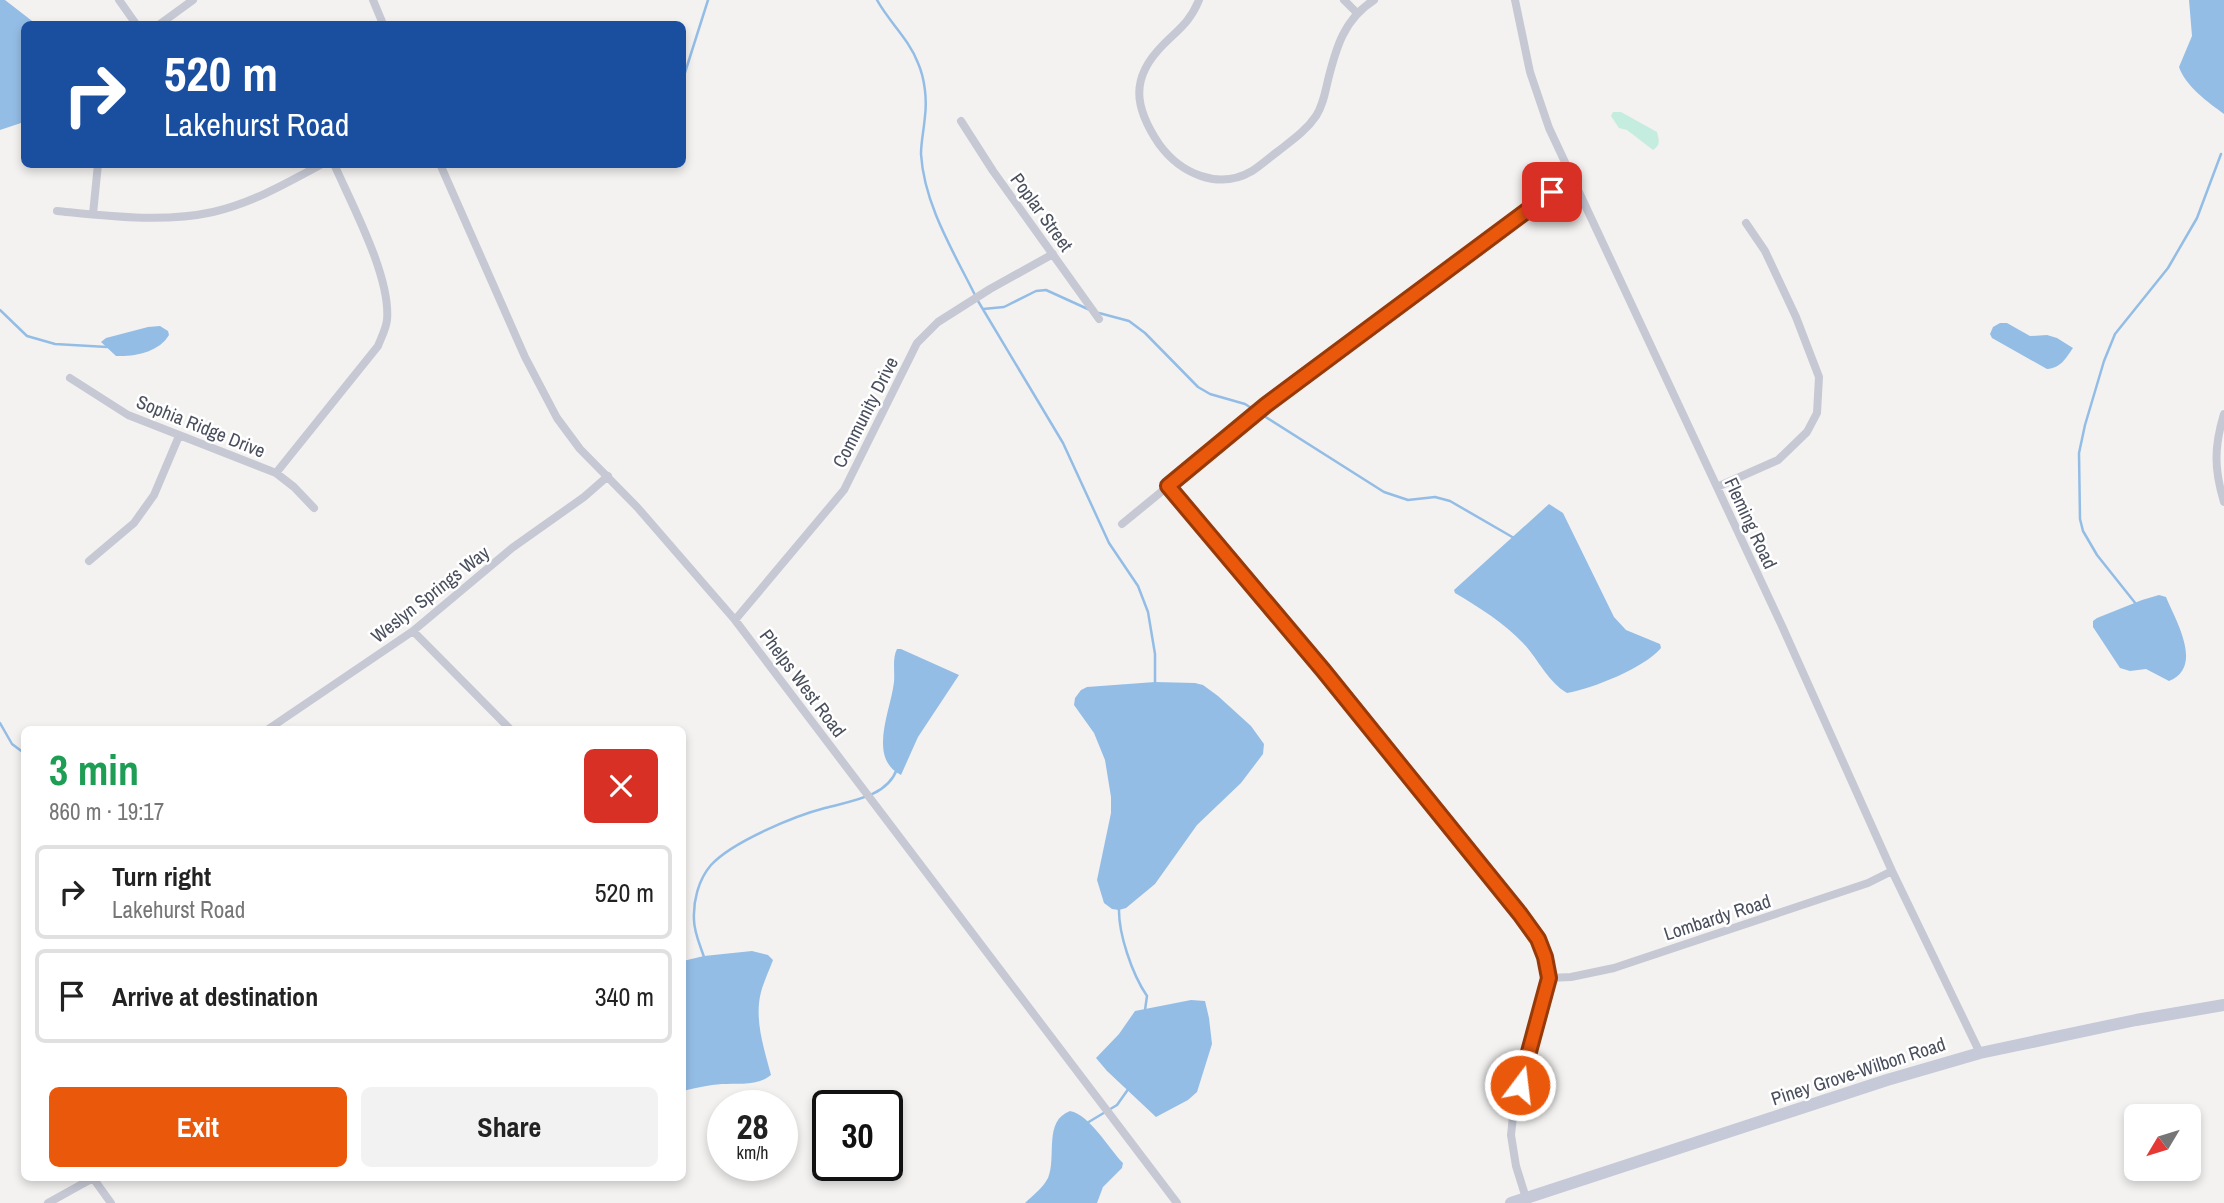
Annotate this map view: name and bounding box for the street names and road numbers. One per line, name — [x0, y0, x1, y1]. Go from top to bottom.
street label: Poplar Street — [1005, 168, 1080, 257]
street label: Community Drive — [826, 352, 904, 472]
street label: Sophia Ridge Drive — [133, 388, 269, 464]
street label: Fleming Road — [1719, 473, 1783, 573]
street label: Weslyn Springs Way — [365, 539, 495, 648]
street label: Phelps West Road — [754, 624, 852, 742]
street label: Lombardy Road — [1660, 888, 1774, 946]
street label: Piney Grove-Wilbon Road — [1768, 1031, 1948, 1111]

